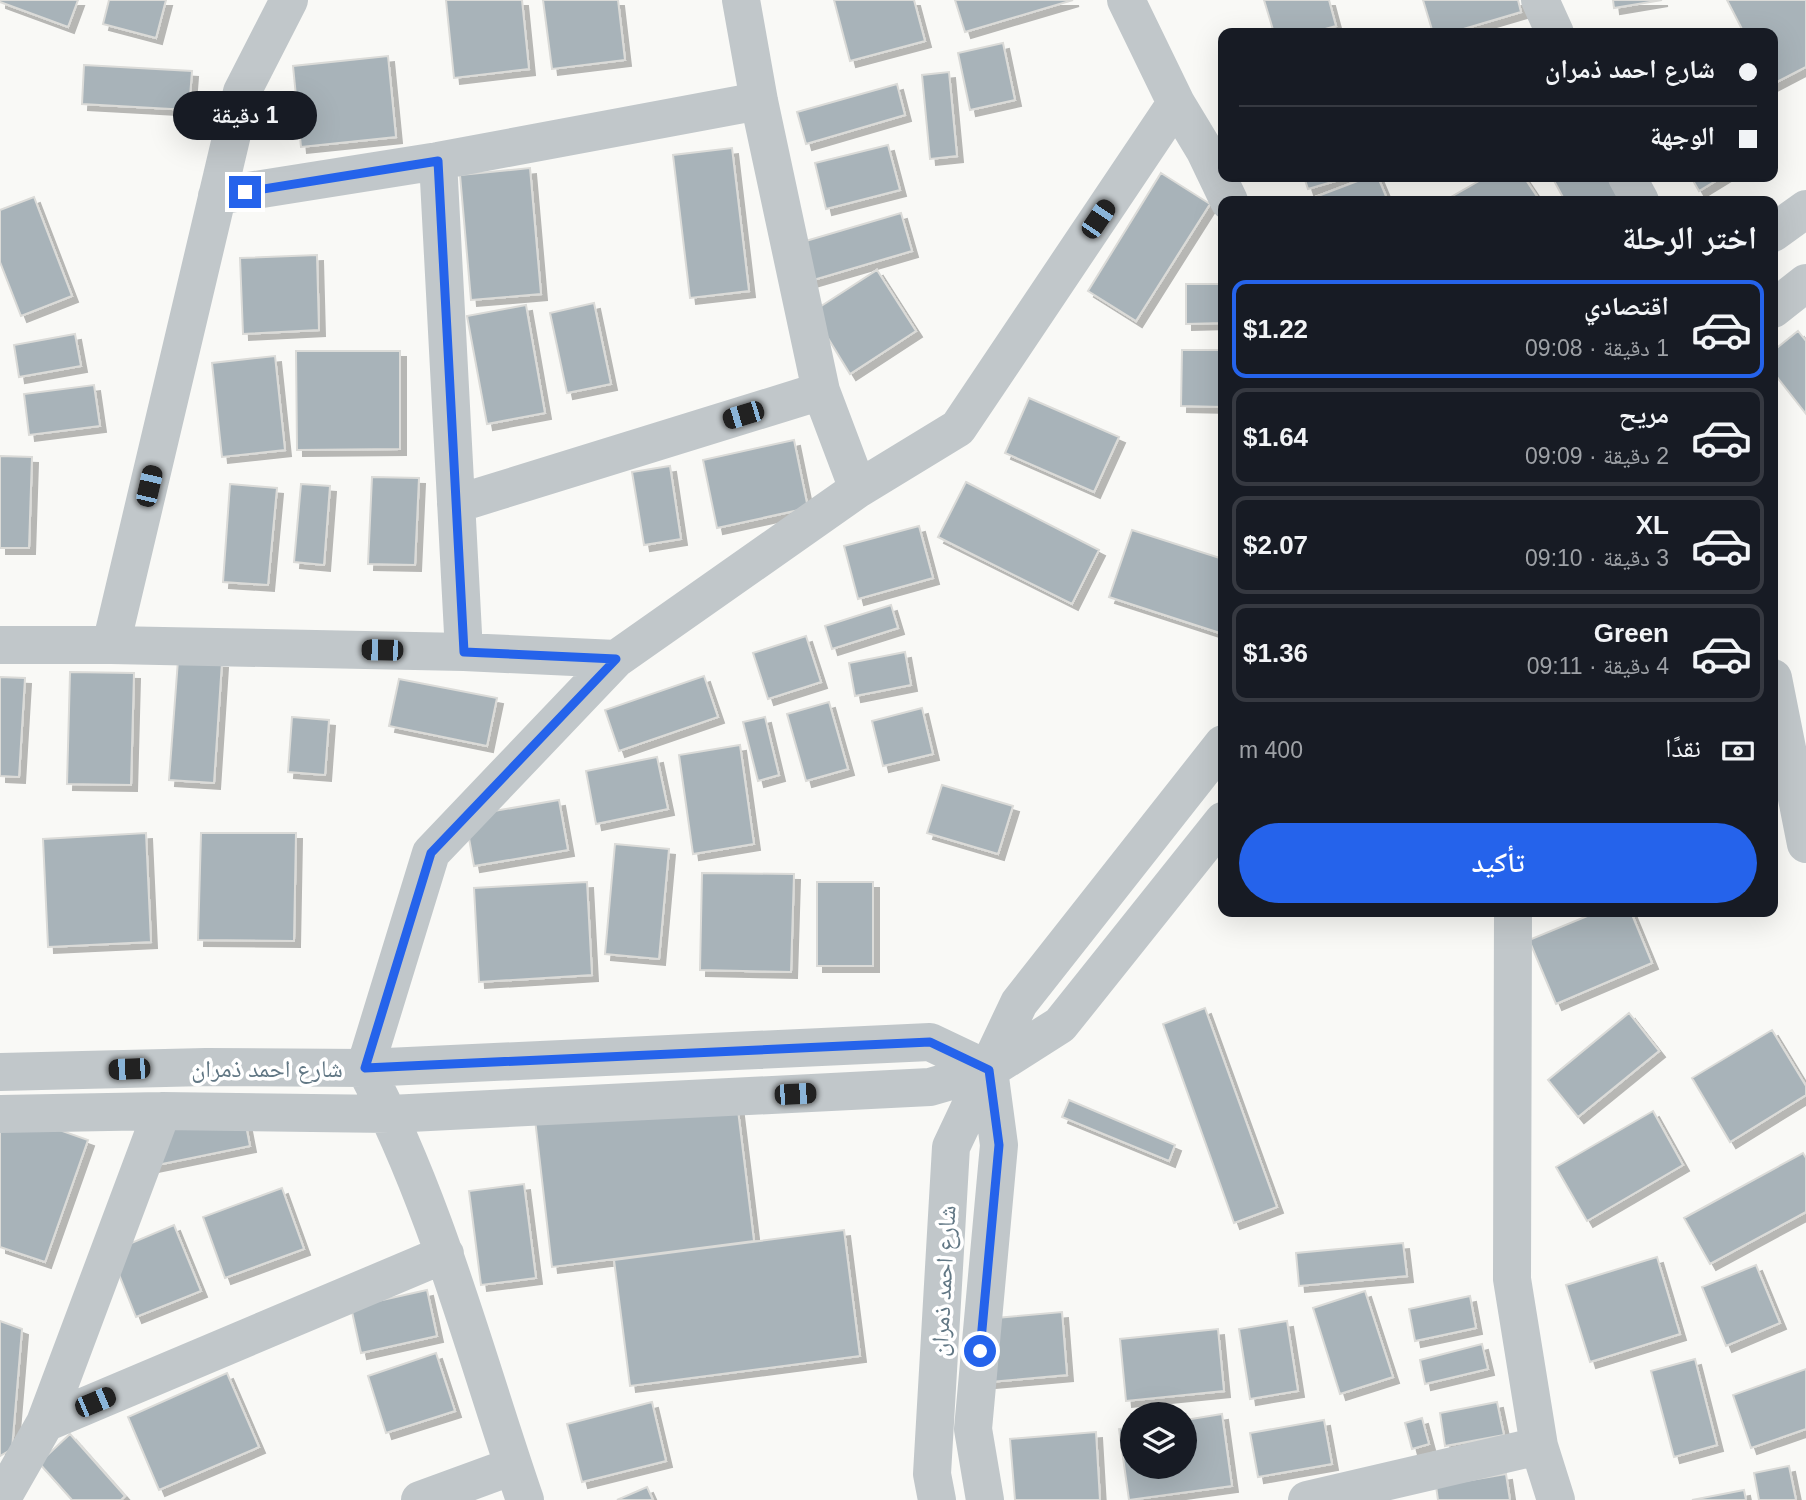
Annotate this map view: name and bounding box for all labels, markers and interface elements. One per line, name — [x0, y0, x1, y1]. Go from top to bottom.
text: شارع احمد ذمران — [1545, 54, 1715, 84]
callout: 1 دقيقة — [173, 90, 317, 140]
text: 1 دقيقة — [212, 102, 278, 128]
text: الوجهة — [1650, 121, 1715, 151]
route end — [229, 176, 261, 208]
car — [1078, 196, 1119, 242]
text: اختر الرحلة — [1622, 220, 1757, 256]
text: اقتصادي — [1584, 291, 1669, 321]
icon: car — [1690, 298, 1753, 361]
text: $1.22 — [1243, 314, 1308, 344]
text: 1 دقيقة · 09:08 — [1525, 335, 1669, 361]
car — [720, 399, 767, 431]
text: مريح — [1619, 399, 1669, 429]
icon: car — [1690, 406, 1753, 469]
text: $1.64 — [1243, 422, 1308, 452]
text: 2 دقيقة · 09:09 — [1525, 443, 1669, 469]
car — [135, 463, 164, 509]
text: XL — [1636, 510, 1669, 540]
icon: car — [1690, 514, 1753, 577]
text: $2.07 — [1243, 530, 1308, 560]
text: 3 دقيقة · 09:10 — [1525, 545, 1669, 571]
text: Green — [1594, 618, 1669, 648]
icon: car — [1690, 622, 1753, 685]
text: $1.36 — [1243, 638, 1308, 668]
car — [361, 639, 404, 661]
text: 4 دقيقة · 09:11 — [1527, 653, 1669, 679]
icon: cash — [1719, 732, 1757, 770]
text: نقدًا — [1665, 733, 1701, 763]
text: 400 m — [1239, 737, 1303, 763]
button: تأكيد — [1239, 823, 1757, 903]
street label: شارع احمد ذمران — [191, 1055, 343, 1084]
car — [108, 1058, 151, 1080]
car — [774, 1082, 817, 1106]
street label: شارع احمد ذمران — [926, 1205, 962, 1357]
route start — [964, 1335, 996, 1367]
car — [72, 1384, 119, 1420]
map controls — [1120, 1402, 1197, 1479]
button: layers — [1120, 1402, 1197, 1479]

